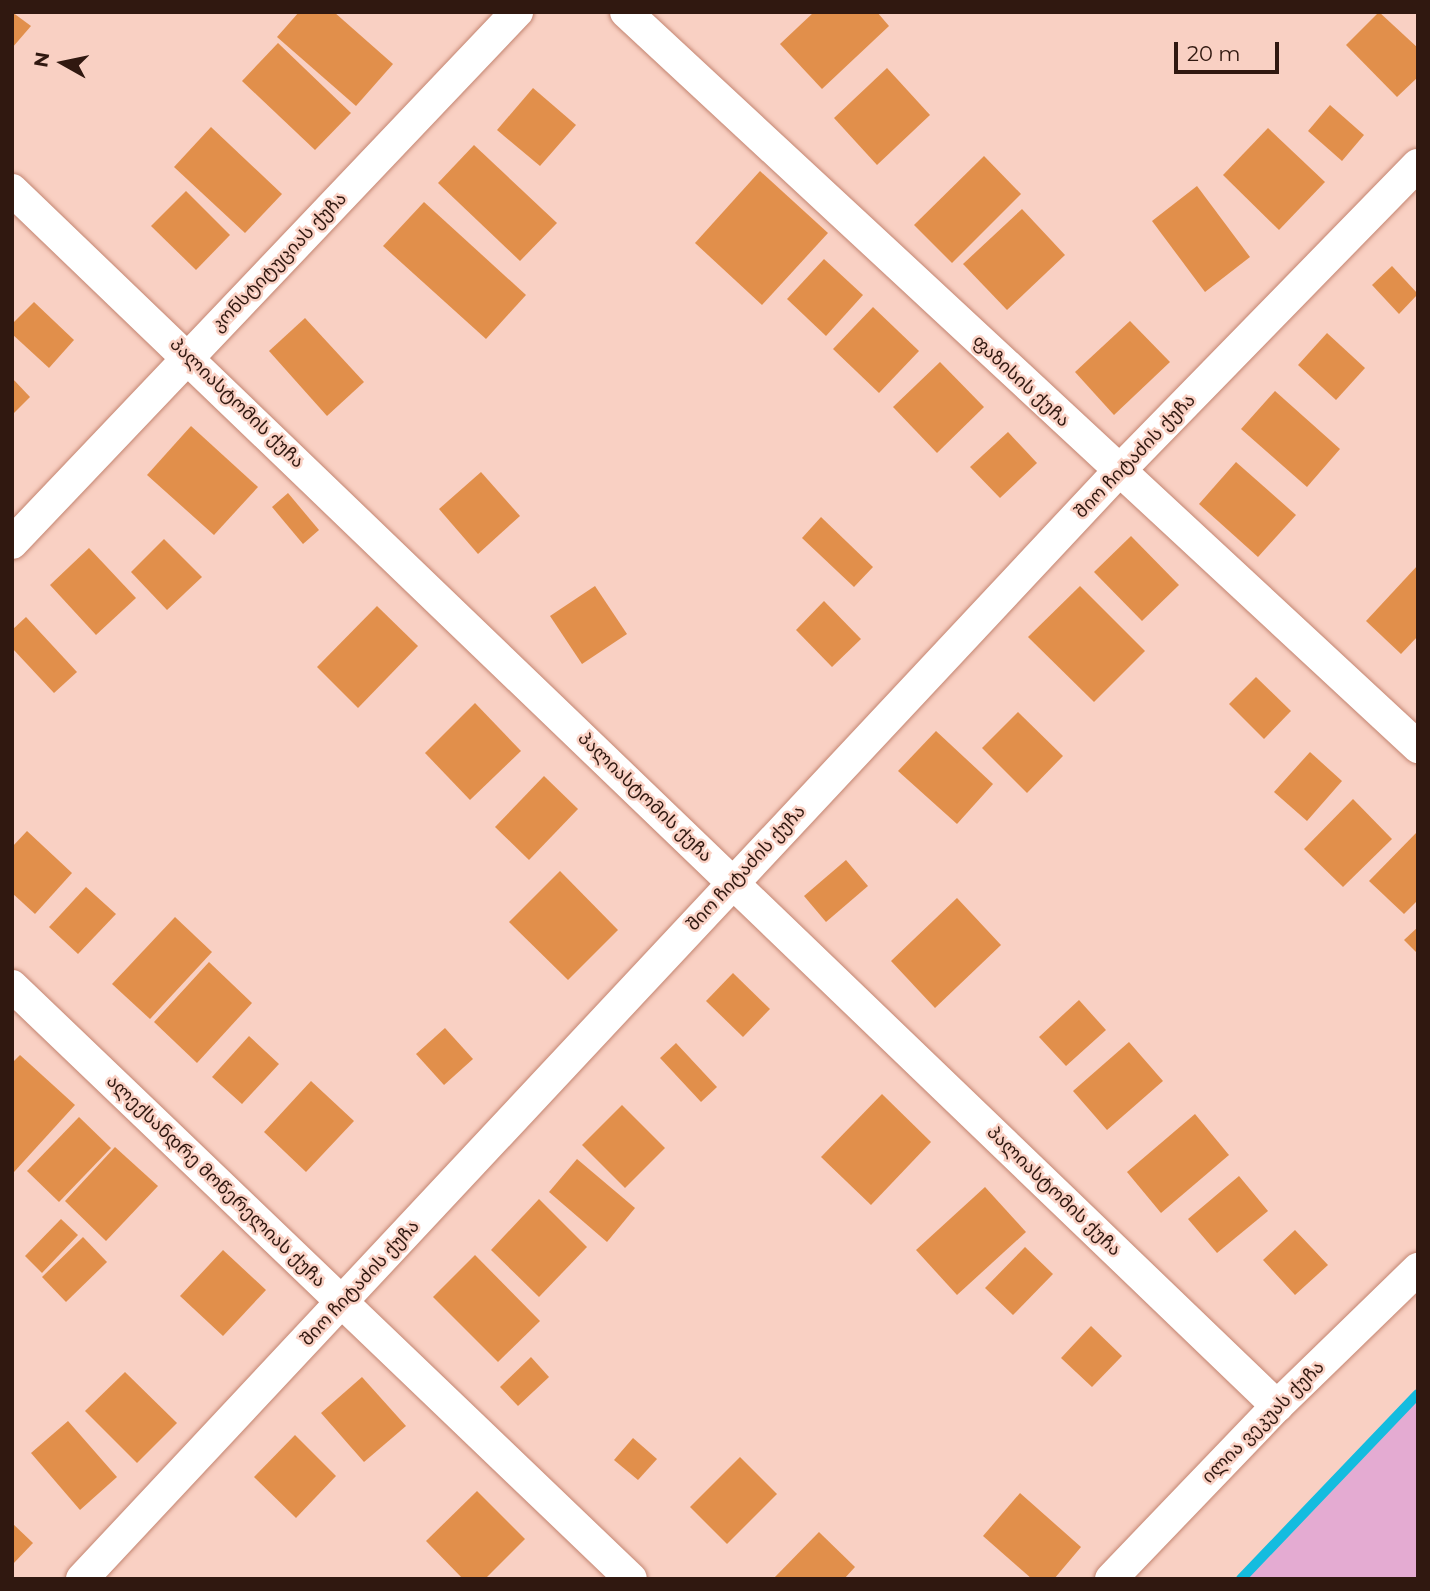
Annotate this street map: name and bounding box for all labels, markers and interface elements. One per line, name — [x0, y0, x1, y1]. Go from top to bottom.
north arrow — [28, 28, 98, 98]
scale bar — [1178, 28, 1283, 72]
text: 20 m — [1187, 41, 1241, 66]
text: N — [29, 50, 54, 69]
street label: კონსტიტუციას ქუჩა — [207, 188, 351, 336]
street label: ფაზისის ქუჩა — [968, 330, 1074, 432]
street label: პალიასტომის ქუჩა — [165, 333, 309, 473]
street label: შიო ჩიტაძის ქუჩა — [1070, 389, 1200, 523]
street label: პალიასტომის ქუჩა — [573, 727, 717, 867]
street label: შიო ჩიტაძის ქუჩა — [682, 801, 810, 935]
street label: ალექსანდრე მოწერელიას ქუჩა — [102, 1070, 330, 1292]
street label: პალიასტომის ქუჩა — [982, 1121, 1126, 1261]
street label: შიო ჩიტაძის ქუჩა — [296, 1216, 424, 1350]
street label: ილია ვეკუას ქუჩა — [1197, 1356, 1329, 1488]

